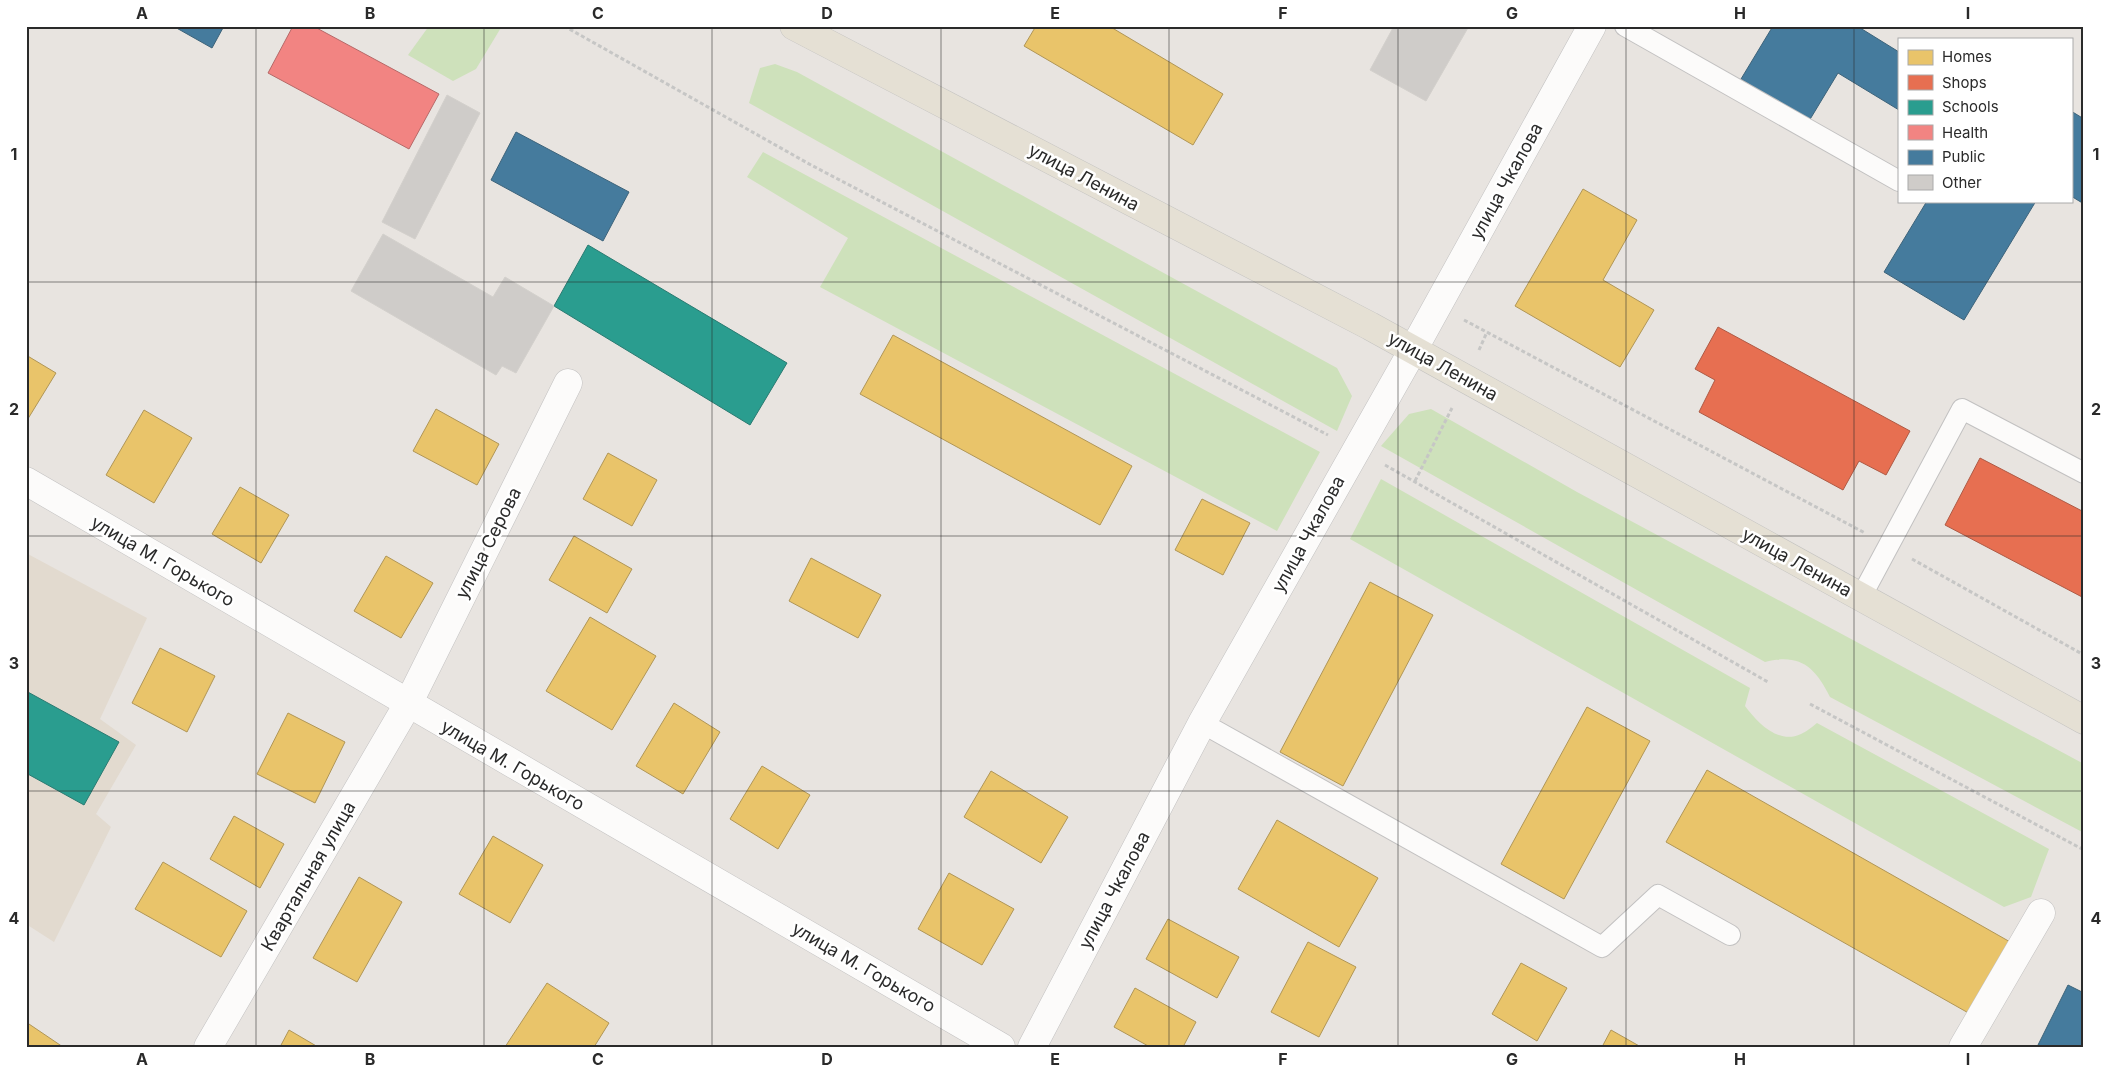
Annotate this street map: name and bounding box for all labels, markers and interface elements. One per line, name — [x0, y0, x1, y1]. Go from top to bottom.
text: A — [136, 3, 148, 23]
text: B — [365, 3, 375, 23]
text: C — [592, 3, 604, 23]
text: D — [821, 3, 833, 23]
text: E — [1050, 3, 1060, 23]
text: F — [1278, 3, 1288, 23]
text: G — [1506, 3, 1518, 23]
text: H — [1734, 3, 1746, 23]
text: I — [1966, 3, 1970, 23]
legend — [1898, 38, 2072, 202]
text: Homes — [1942, 47, 1992, 66]
text: Shops — [1942, 73, 1987, 92]
text: Schools — [1942, 97, 1999, 116]
street label: улица Чкалова — [1465, 119, 1547, 243]
text: Health — [1942, 123, 1988, 142]
street label: улица Ленина — [1025, 139, 1143, 215]
text: 1 — [11, 144, 17, 164]
text: 1 — [2093, 144, 2099, 164]
text: Public — [1942, 147, 1985, 166]
text: Other — [1942, 173, 1982, 192]
street label: улица Ленина — [1384, 327, 1502, 405]
text: 2 — [9, 399, 19, 419]
text: 2 — [2091, 399, 2101, 419]
street label: улица Чкалова — [1267, 472, 1349, 596]
street label: улица Серова — [451, 484, 525, 602]
street label: улица М. Горького — [88, 511, 238, 611]
street label: улица Ленина — [1738, 523, 1856, 601]
text: 3 — [9, 653, 19, 673]
text: 3 — [2091, 653, 2101, 673]
street label: улица М. Горького — [438, 715, 588, 815]
street label: Квартальная улица — [257, 797, 359, 955]
street label: улица Чкалова — [1074, 828, 1154, 952]
text: 4 — [9, 908, 20, 928]
text: 4 — [2091, 908, 2102, 928]
street label: улица М. Горького — [789, 917, 939, 1017]
text: A — [136, 1049, 148, 1069]
text: B — [365, 1049, 375, 1069]
text: C — [592, 1049, 604, 1069]
text: D — [821, 1049, 833, 1069]
text: E — [1050, 1049, 1060, 1069]
text: F — [1278, 1049, 1288, 1069]
text: G — [1506, 1049, 1518, 1069]
text: H — [1734, 1049, 1746, 1069]
text: I — [1966, 1049, 1970, 1069]

